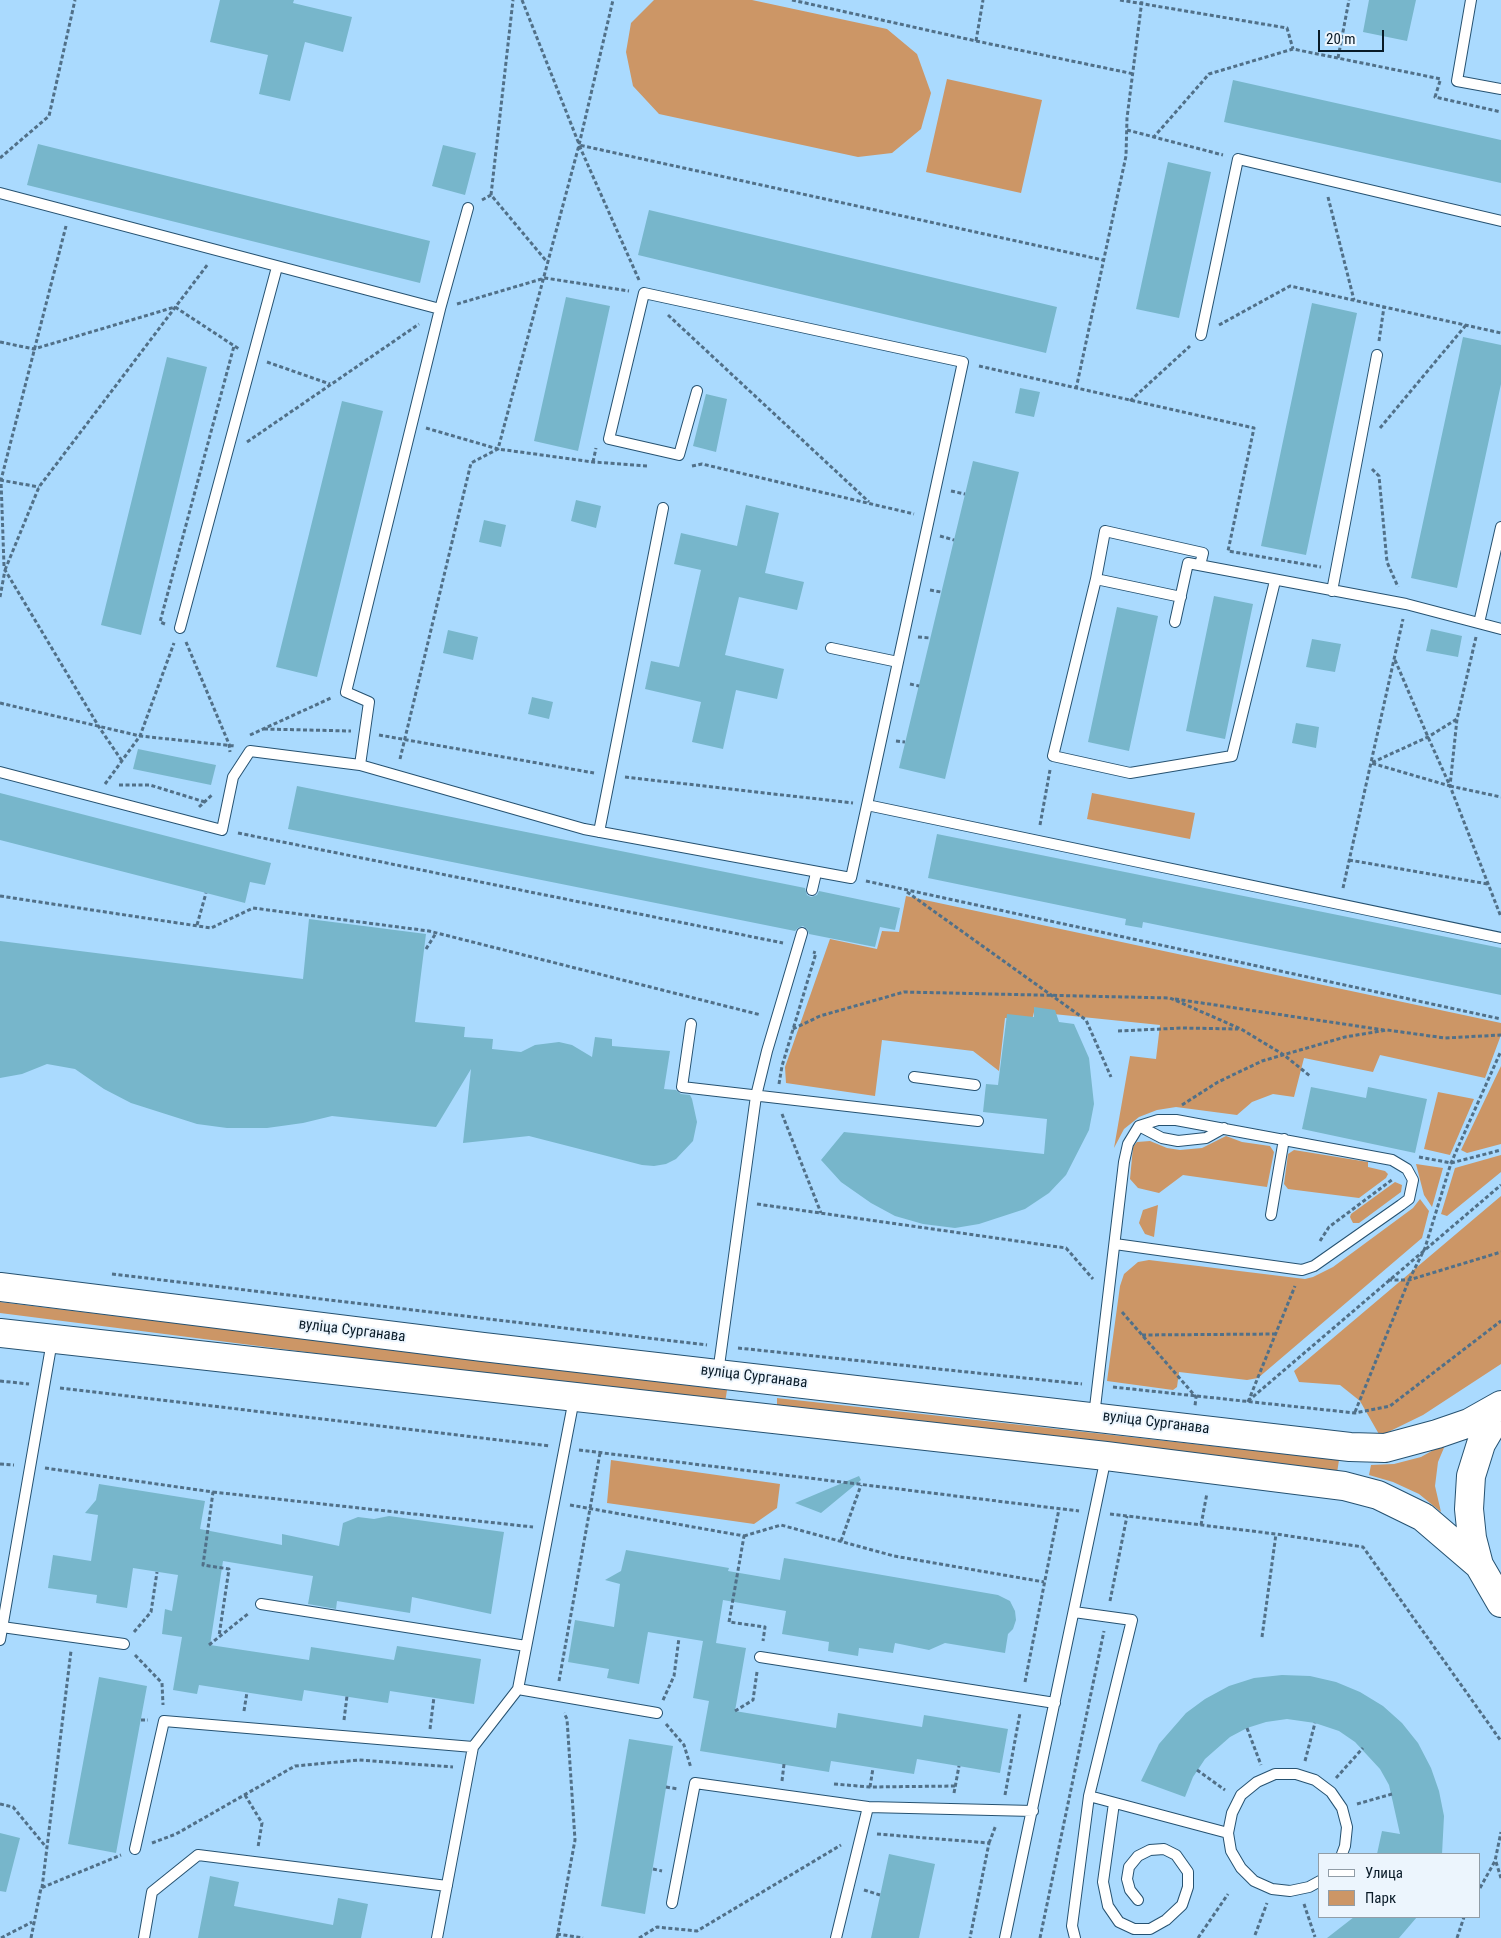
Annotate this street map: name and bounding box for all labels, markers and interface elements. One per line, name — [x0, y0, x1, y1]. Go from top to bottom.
scale bar — [1321, 20, 1387, 52]
text: 20 m — [1326, 30, 1356, 48]
street label: вуліца Сурганава — [298, 1316, 406, 1346]
street label: вуліца Сурганава — [700, 1362, 808, 1392]
street label: вуліца Сурганава — [1102, 1408, 1210, 1438]
legend — [1318, 1853, 1481, 1918]
text: Улица — [1365, 1864, 1403, 1882]
text: Парк — [1365, 1889, 1396, 1907]

